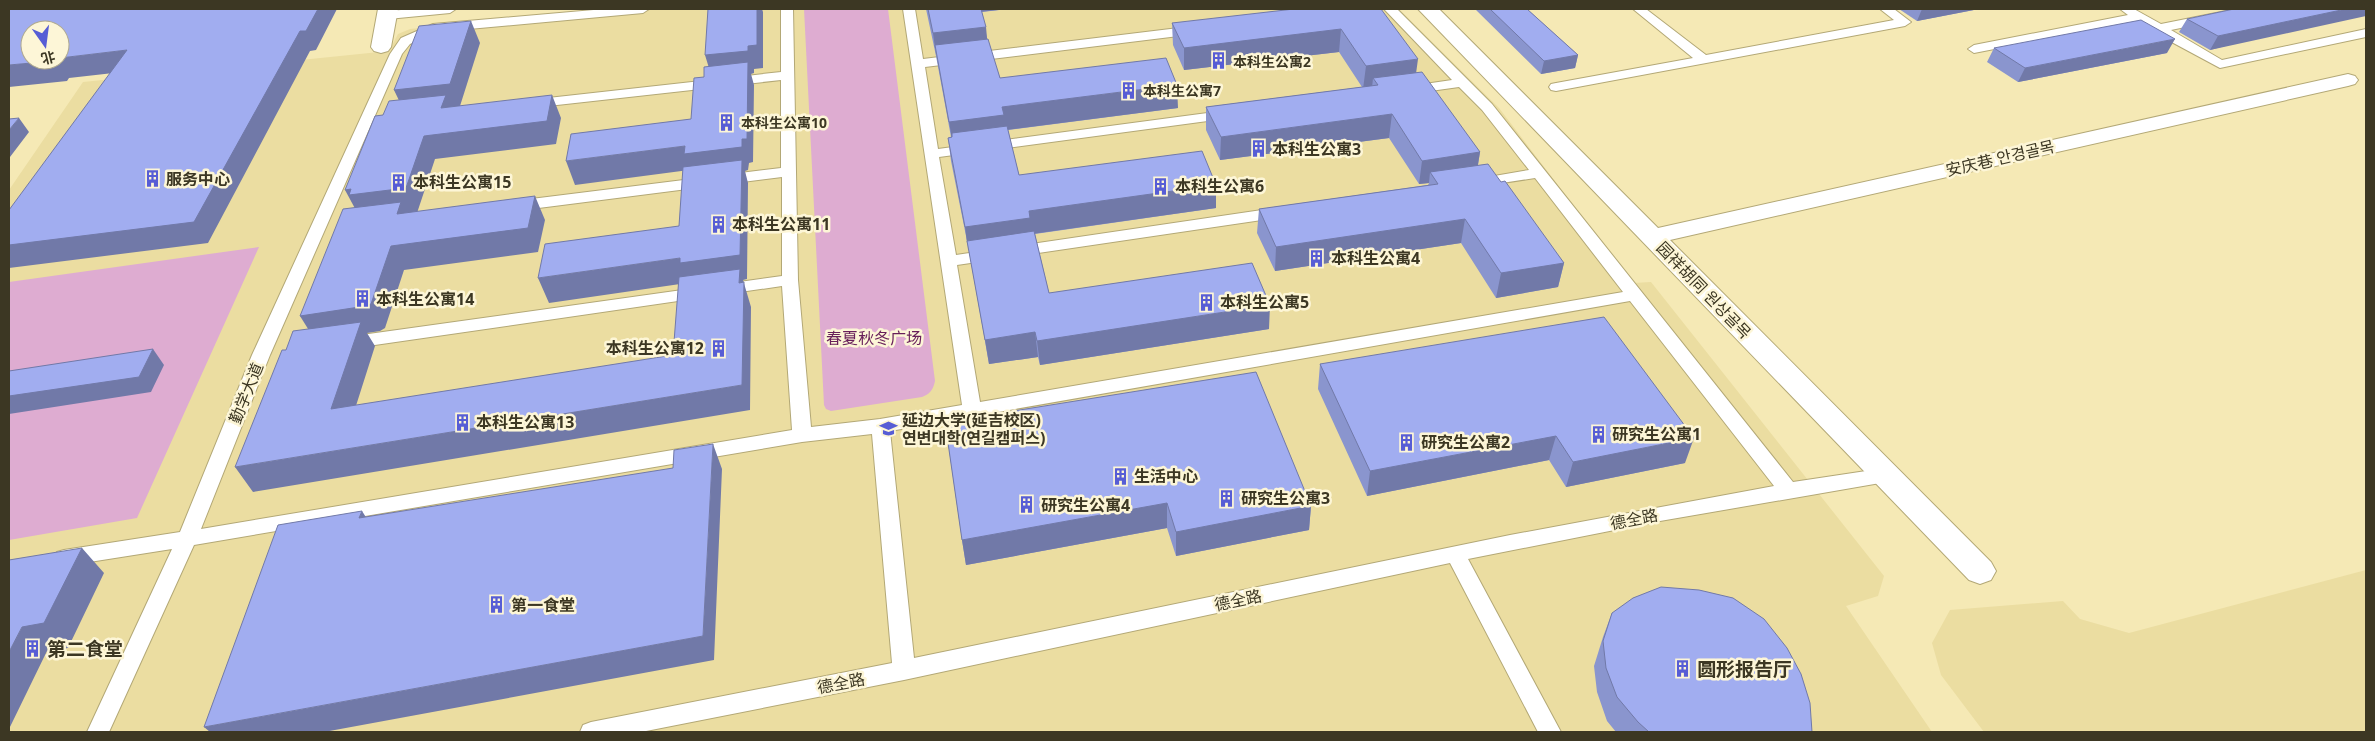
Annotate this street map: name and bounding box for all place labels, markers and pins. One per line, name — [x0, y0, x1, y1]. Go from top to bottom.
building icon: 本科生公寓2 — [1209, 51, 1229, 71]
place label: 本科生公寓2 — [1233, 52, 1311, 71]
building icon: 本科生公寓7 — [1119, 80, 1139, 100]
place label: 本科生公寓7 — [1143, 81, 1221, 100]
building icon: 本科生公寓10 — [717, 112, 737, 132]
place label: 本科生公寓10 — [741, 113, 827, 132]
place label: 本科生公寓3 — [1272, 138, 1361, 160]
building icon: 本科生公寓3 — [1248, 139, 1268, 159]
place label: 服务中心 — [166, 168, 230, 190]
building icon: 服务中心 — [142, 169, 162, 189]
place label: 本科生公寓15 — [413, 171, 511, 193]
building icon: 本科生公寓15 — [389, 172, 409, 192]
place label: 本科生公寓6 — [1175, 175, 1264, 197]
building icon: 本科生公寓6 — [1151, 176, 1171, 196]
place label: 本科生公寓11 — [732, 213, 830, 235]
building icon: 本科生公寓11 — [708, 214, 728, 234]
place label: 本科生公寓4 — [1331, 247, 1420, 269]
building icon: 本科生公寓4 — [1307, 248, 1327, 268]
place label: 本科生公寓14 — [376, 288, 474, 310]
building icon: 本科生公寓14 — [352, 289, 372, 309]
place label: 本科生公寓5 — [1220, 291, 1309, 313]
building icon: 本科生公寓5 — [1196, 292, 1216, 312]
place label: 本科生公寓12 — [606, 337, 704, 359]
building icon: 本科生公寓12 — [708, 338, 728, 358]
place label: 延边大学(延吉校区) 연변대학(연길캠퍼스) — [902, 409, 1045, 449]
place label: 本科生公寓13 — [476, 411, 574, 433]
building icon: 本科生公寓13 — [452, 412, 472, 432]
school or university icon: 延边大学(延吉校区) 연변대학(연길캠퍼스) — [878, 419, 898, 439]
place label: 研究生公寓1 — [1612, 423, 1701, 445]
building icon: 研究生公寓1 — [1588, 424, 1608, 444]
place label: 研究生公寓2 — [1421, 431, 1510, 453]
building icon: 研究生公寓2 — [1397, 432, 1417, 452]
place label: 生活中心 — [1134, 465, 1198, 487]
building icon: 生活中心 — [1110, 466, 1130, 486]
place label: 研究生公寓3 — [1241, 487, 1330, 509]
building icon: 研究生公寓3 — [1217, 488, 1237, 508]
place label: 研究生公寓4 — [1041, 494, 1130, 516]
building icon: 研究生公寓4 — [1017, 495, 1037, 515]
place label: 第一食堂 — [511, 594, 575, 616]
building icon: 第一食堂 — [487, 595, 507, 615]
place label: 第二食堂 — [47, 636, 123, 662]
building icon: 第二食堂 — [23, 639, 43, 659]
place label: 圆形报告厅 — [1697, 656, 1792, 682]
building icon: 圆形报告厅 — [1673, 659, 1693, 679]

